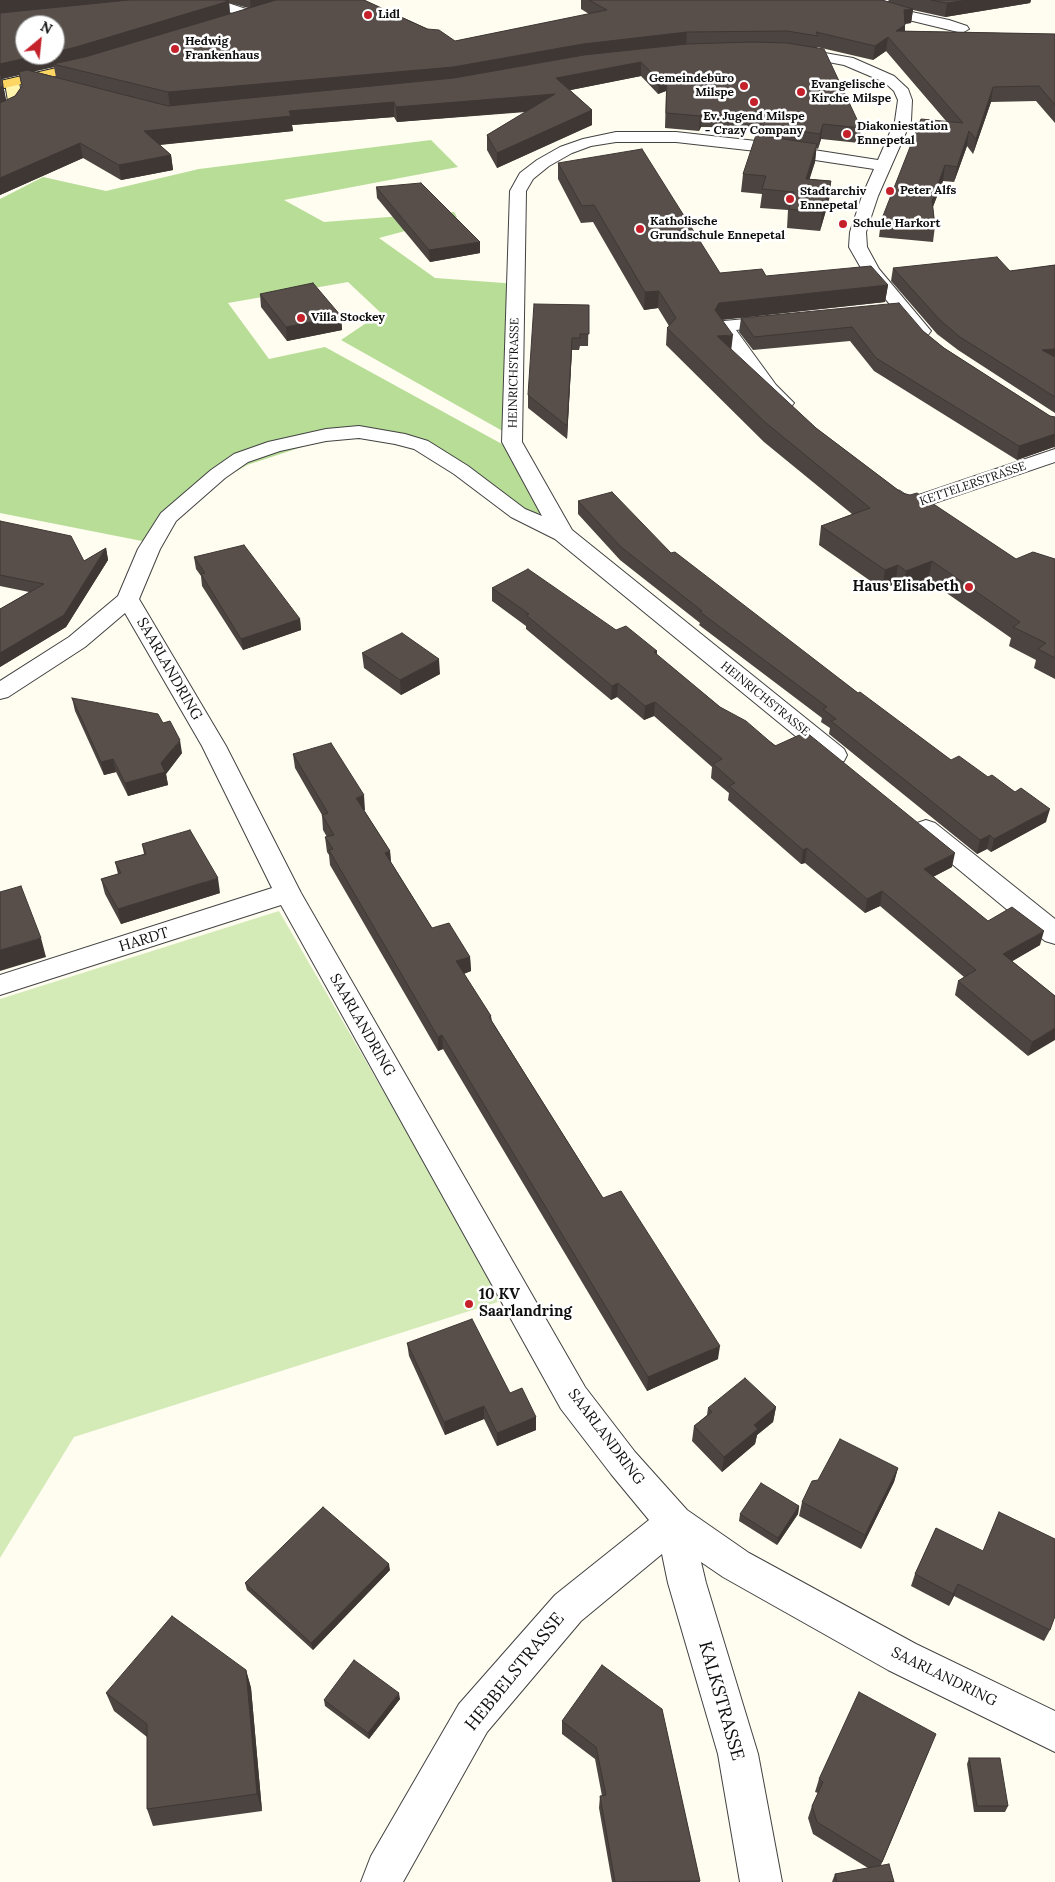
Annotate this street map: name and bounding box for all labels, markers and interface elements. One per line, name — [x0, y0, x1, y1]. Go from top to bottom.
place label: Lidl — [378, 8, 400, 22]
marker: Lidl — [362, 9, 374, 21]
north arrow — [15, 15, 65, 65]
text: N — [38, 17, 56, 38]
place label: Hedwig Frankenhaus — [185, 35, 259, 63]
marker: Hedwig Frankenhaus — [169, 43, 181, 55]
place label: Gemeindebüro Milspe — [649, 72, 734, 100]
place label: Evangelische Kirche Milspe — [811, 78, 891, 106]
marker: Gemeindebüro Milspe — [738, 80, 750, 92]
marker: Evangelische Kirche Milspe — [795, 86, 807, 98]
marker: Ev. Jugend Milspe - Crazy Company — [748, 96, 760, 108]
place label: Ev. Jugend Milspe - Crazy Company — [703, 110, 805, 138]
place label: Diakoniestation Ennepetal — [857, 120, 948, 148]
marker: Diakoniestation Ennepetal — [841, 128, 853, 140]
place label: Peter Alfs — [900, 184, 956, 198]
place label: Stadtarchiv Ennepetal — [800, 185, 866, 213]
marker: Peter Alfs — [884, 185, 896, 197]
marker: Stadtarchiv Ennepetal — [784, 193, 796, 205]
place label: Katholische Grundschule Ennepetal — [650, 215, 785, 243]
place label: Schule Harkort — [853, 217, 940, 231]
marker: Schule Harkort — [837, 218, 849, 230]
marker: Katholische Grundschule Ennepetal — [634, 223, 646, 235]
place label: Villa Stockey — [311, 311, 385, 325]
marker: Villa Stockey — [295, 312, 307, 324]
street label: HEINRICHSTRASSE — [506, 318, 522, 428]
street label: KETTELERSTRASSE — [918, 459, 1028, 509]
place label: Haus Elisabeth — [852, 578, 959, 596]
marker: Haus Elisabeth — [963, 581, 975, 593]
street label: SAARLANDRING — [132, 615, 206, 723]
street label: HEINRICHSTRASSE — [718, 659, 812, 739]
street label: HARDT — [117, 924, 171, 956]
street label: SAARLANDRING — [325, 971, 399, 1079]
place label: 10 KV Saarlandring — [479, 1286, 572, 1321]
marker: 10 KV Saarlandring — [463, 1298, 475, 1310]
street label: SAARLANDRING — [564, 1386, 648, 1488]
street label: HEBBELSTRASSE — [461, 1609, 569, 1735]
street label: KALKSTRASSE — [694, 1639, 748, 1763]
street label: SAARLANDRING — [888, 1644, 1000, 1710]

